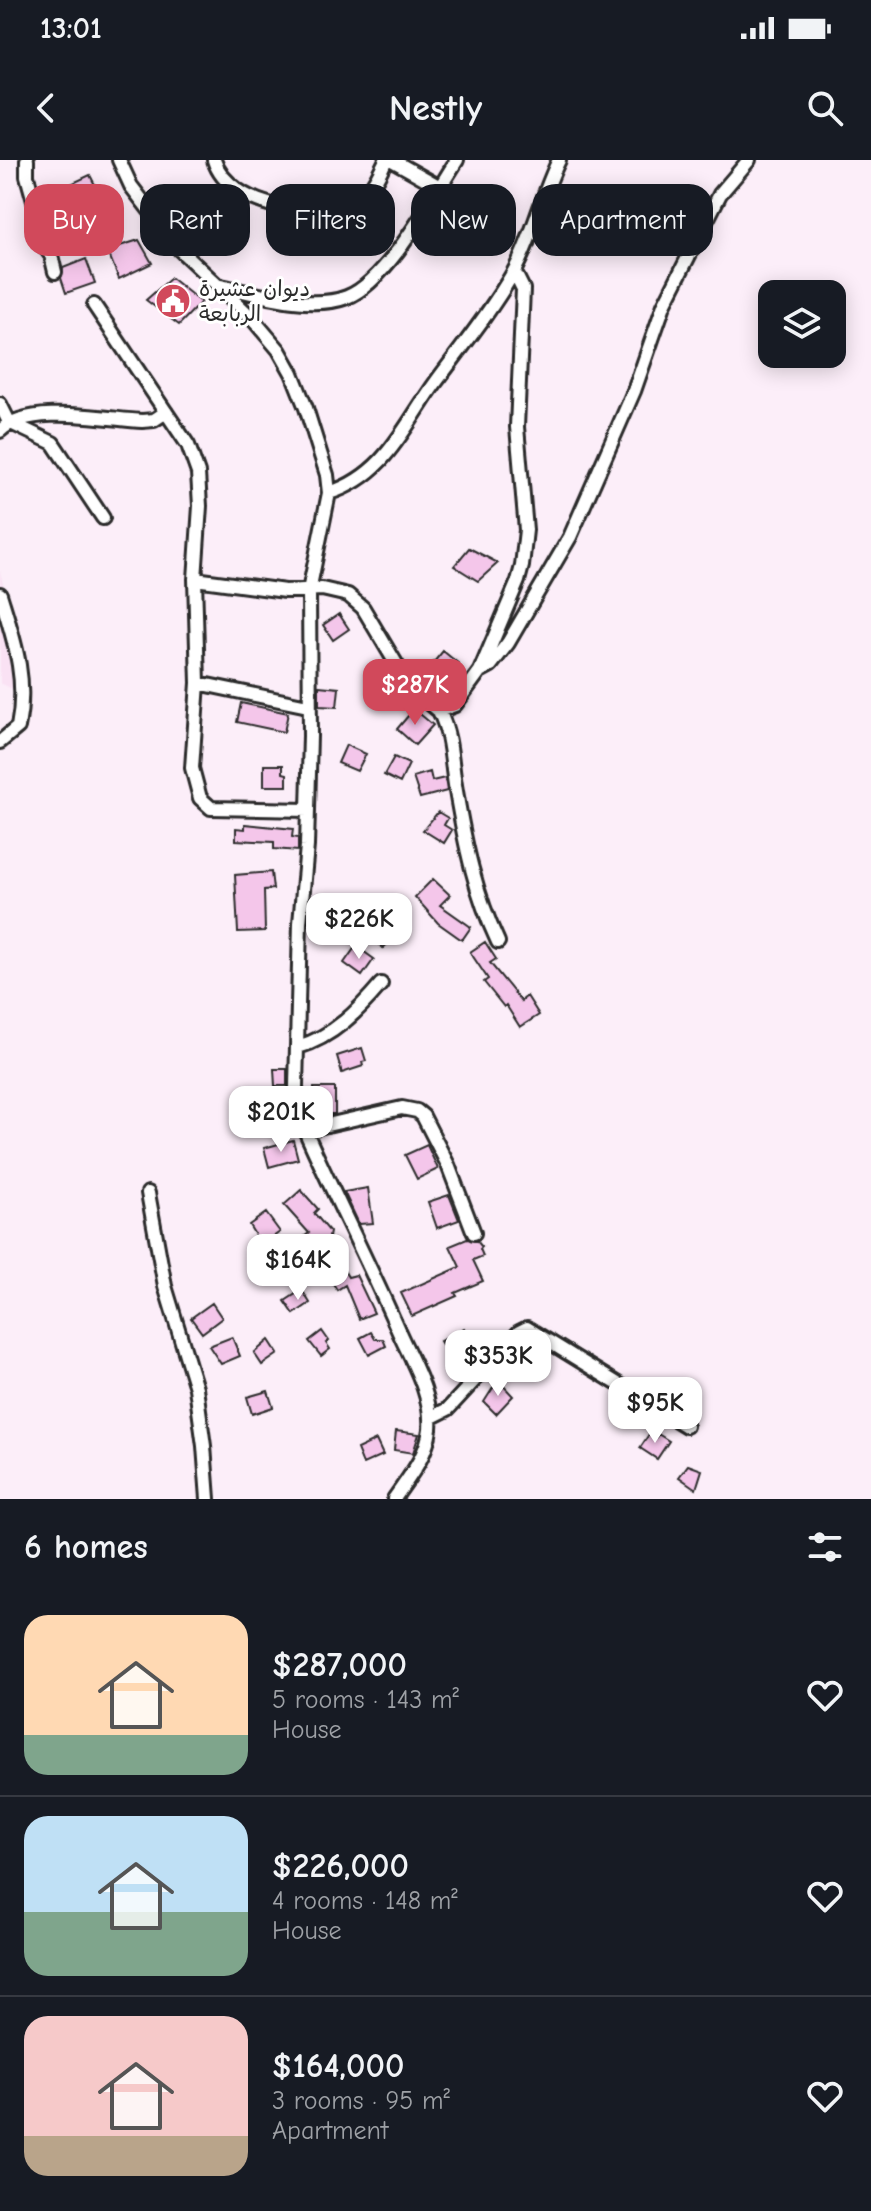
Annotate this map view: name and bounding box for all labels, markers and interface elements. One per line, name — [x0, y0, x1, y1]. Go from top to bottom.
text: 13:01 — [40, 11, 102, 46]
icon: back — [24, 86, 68, 130]
icon: search — [803, 86, 847, 130]
text: Nestly — [389, 88, 482, 129]
chip: Buy — [24, 184, 124, 256]
chip: Rent — [140, 184, 250, 256]
chip: Filters — [266, 184, 395, 256]
chip: New — [411, 184, 516, 256]
chip: Apartment — [532, 184, 713, 256]
place label: ديوان عشيرة الربابعة — [199, 276, 310, 327]
map controls — [758, 280, 846, 368]
button: layers — [758, 280, 846, 368]
public building icon: ديوان عشيرة الربابعة — [154, 282, 192, 320]
pin: $287K — [359, 659, 471, 727]
text: $287K — [381, 670, 449, 700]
pin: $226K — [303, 893, 415, 961]
text: $226K — [324, 904, 394, 934]
pin: $201K — [225, 1086, 337, 1154]
text: $201K — [247, 1097, 315, 1127]
pin: $164K — [242, 1234, 354, 1302]
text: $164K — [265, 1245, 331, 1275]
pin: $353K — [442, 1330, 554, 1398]
text: $353K — [463, 1341, 533, 1371]
pin: $95K — [608, 1377, 702, 1445]
text: $95K — [626, 1388, 684, 1418]
icon: filters — [803, 1525, 847, 1569]
text: 6 homes — [24, 1527, 148, 1567]
text: $287,000 — [272, 1645, 407, 1685]
icon: home — [88, 1647, 184, 1743]
icon: heart — [803, 1673, 847, 1717]
text: 5 rooms · 143 m² — [272, 1685, 459, 1715]
text: House — [272, 1715, 342, 1745]
text: $226,000 — [272, 1846, 409, 1886]
icon: home — [88, 1848, 184, 1944]
icon: heart — [803, 1874, 847, 1918]
text: 4 rooms · 148 m² — [272, 1886, 458, 1916]
text: House — [272, 1916, 342, 1946]
text: $164,000 — [272, 2046, 404, 2086]
icon: home — [88, 2048, 184, 2144]
icon: heart — [803, 2074, 847, 2118]
text: 3 rooms · 95 m² — [272, 2086, 450, 2116]
text: Apartment — [272, 2116, 388, 2146]

